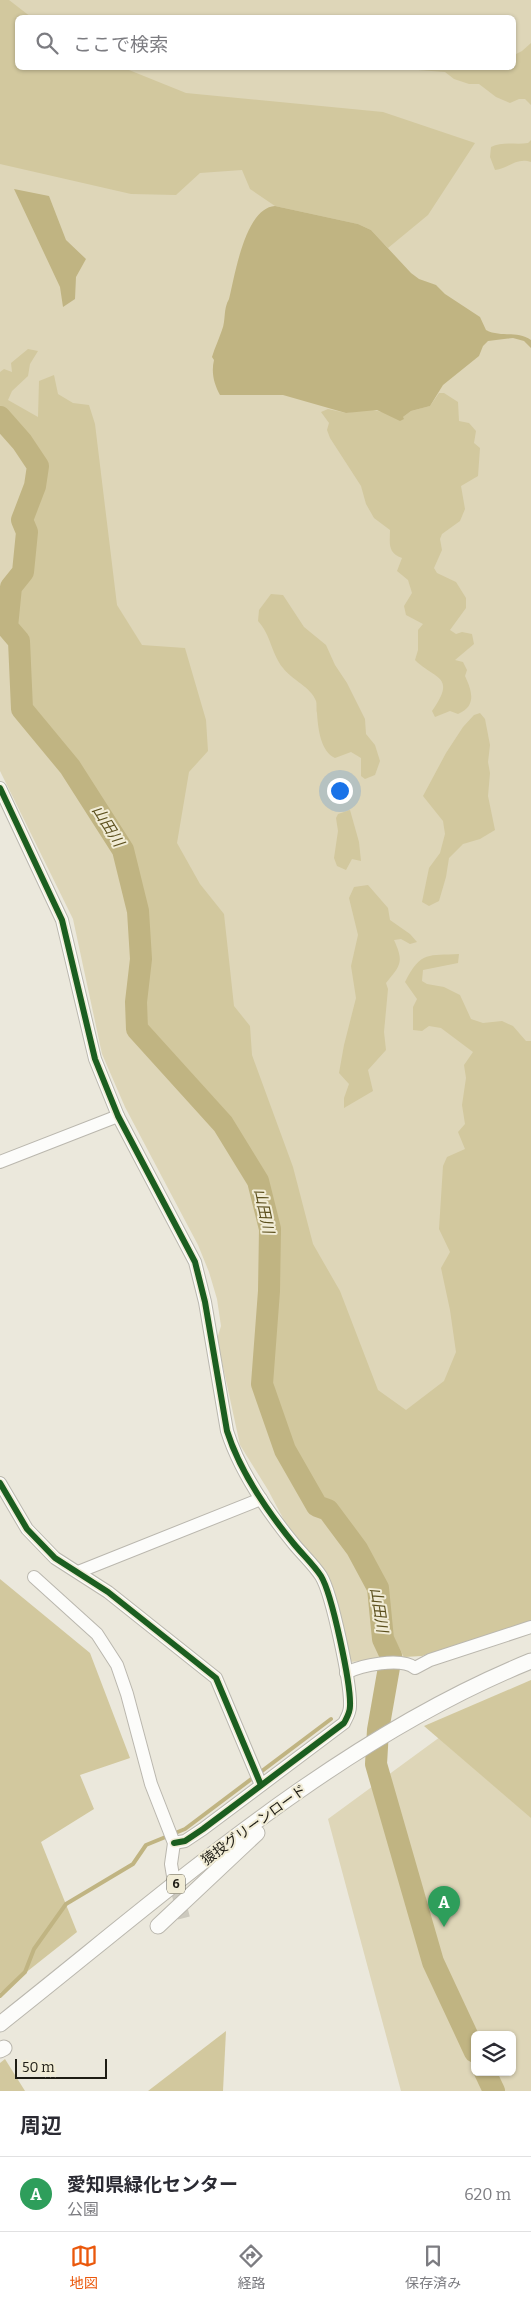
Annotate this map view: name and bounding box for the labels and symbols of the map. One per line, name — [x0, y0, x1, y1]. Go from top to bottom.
your location — [327, 778, 353, 804]
water label: 山田川 — [88, 802, 129, 852]
water label: 山田川 — [251, 1187, 278, 1237]
water label: 山田川 — [367, 1586, 392, 1636]
street label: 猿投グリーンロード — [198, 1781, 310, 1869]
road number: 6 — [167, 1875, 185, 1894]
pin: A — [428, 1886, 460, 1927]
scale bar — [15, 2056, 108, 2079]

